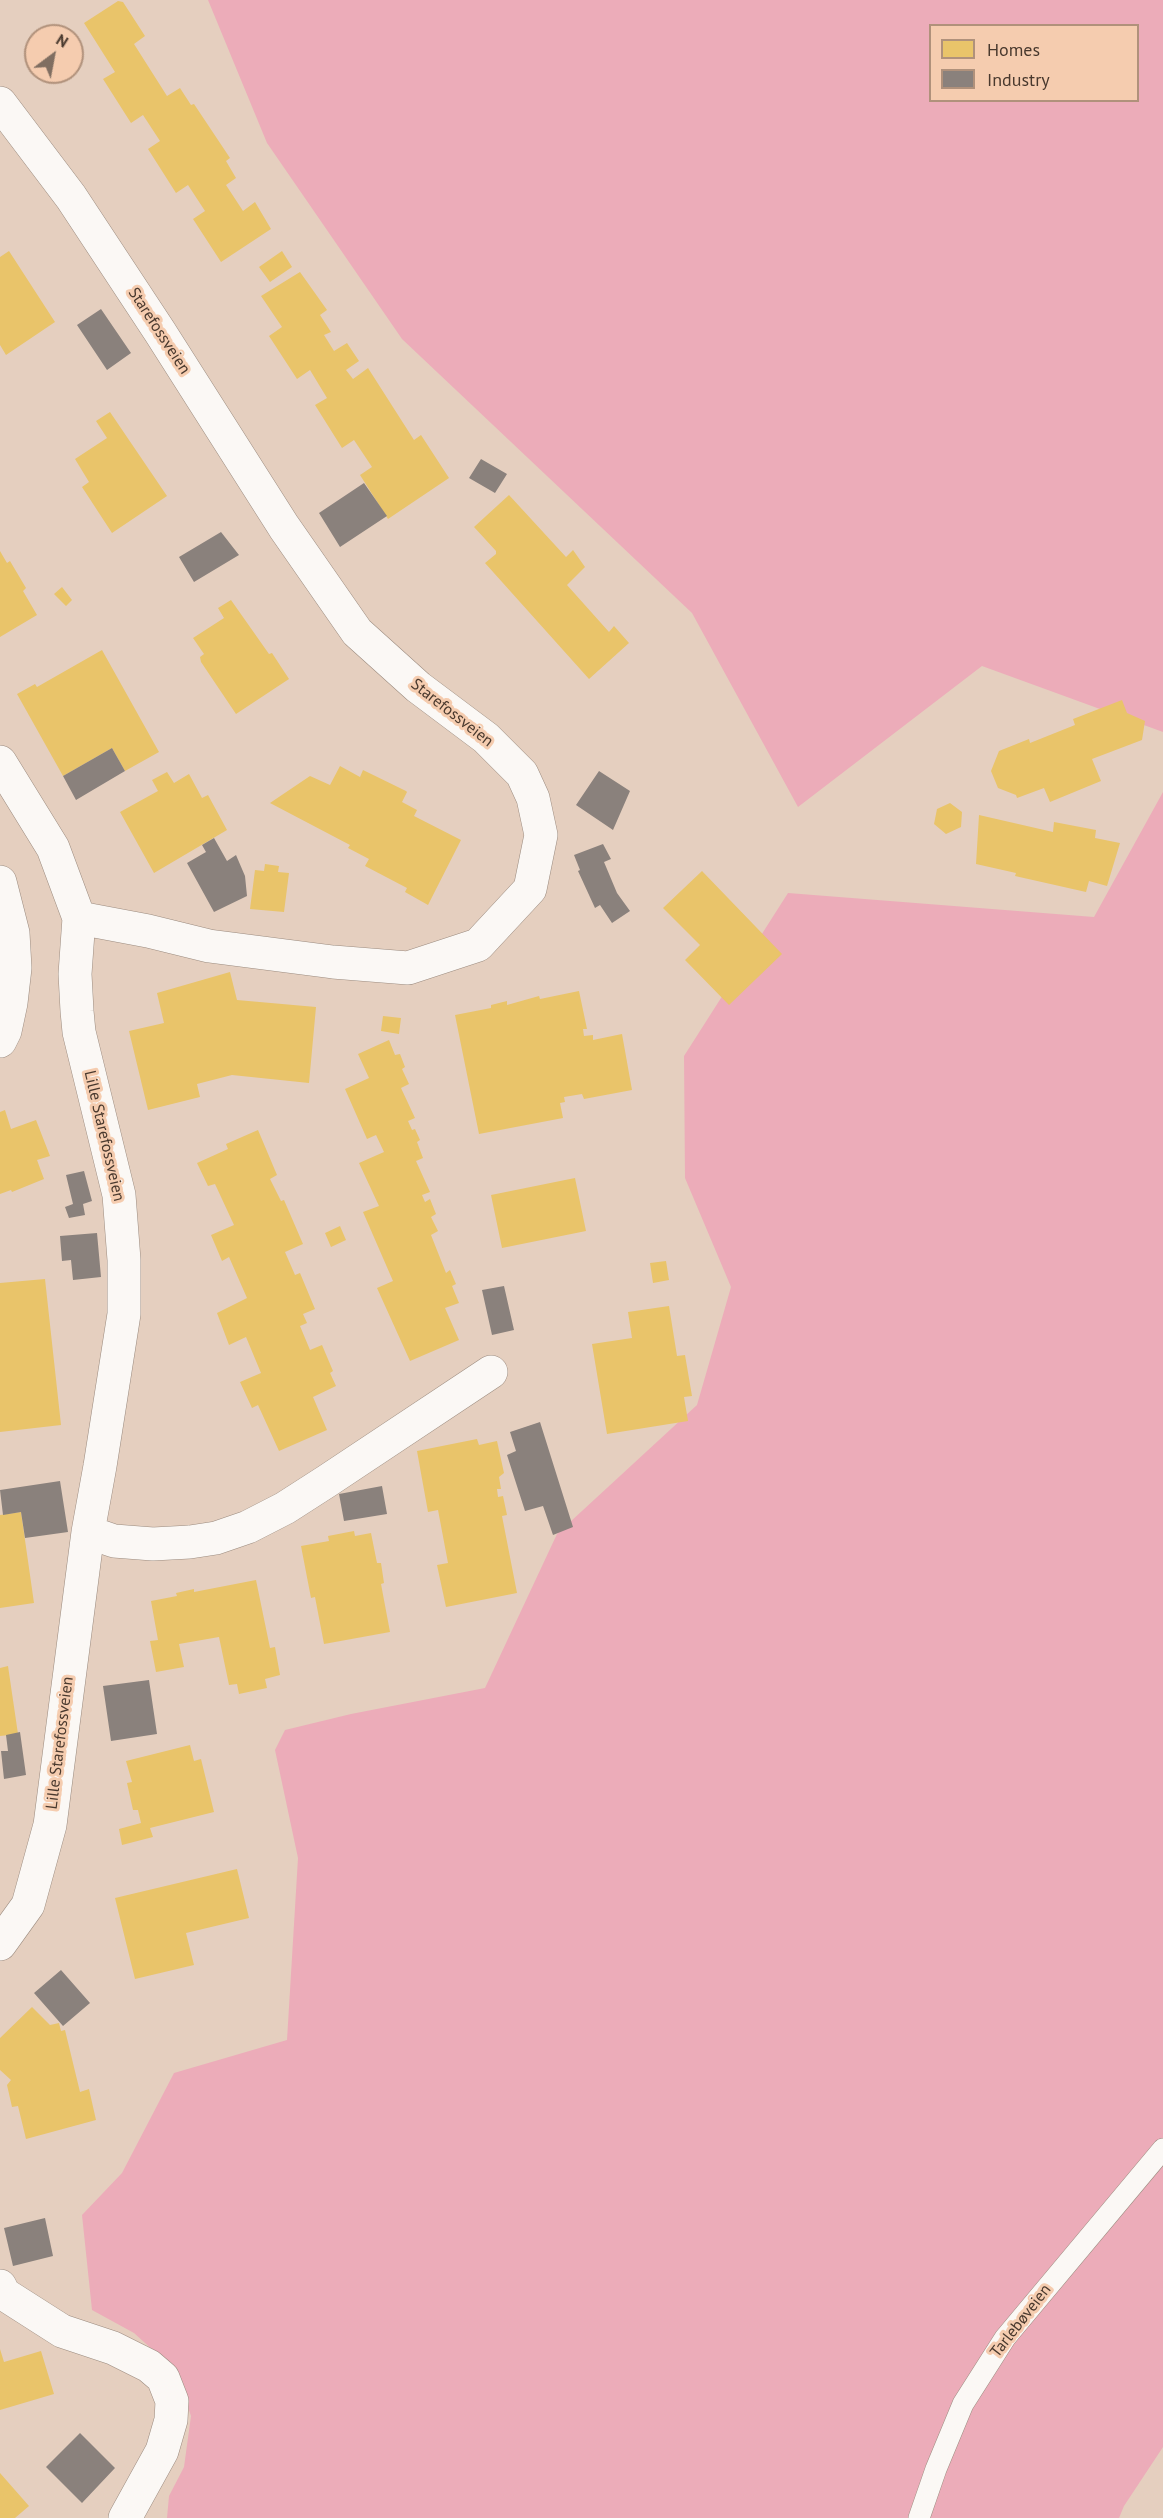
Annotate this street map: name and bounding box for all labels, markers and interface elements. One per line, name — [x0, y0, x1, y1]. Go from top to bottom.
north arrow — [24, 24, 84, 84]
legend — [929, 24, 1139, 102]
text: N — [53, 29, 72, 52]
text: Homes — [987, 38, 1040, 61]
text: Industry — [987, 68, 1050, 91]
street label: Starefossveien — [124, 284, 194, 378]
street label: Starefossveien — [407, 675, 497, 751]
street label: Lille Starefossveien — [80, 1069, 128, 1203]
street label: Lille Starefossveien — [42, 1676, 78, 1810]
street label: Tarlebøveien — [987, 2281, 1055, 2361]

